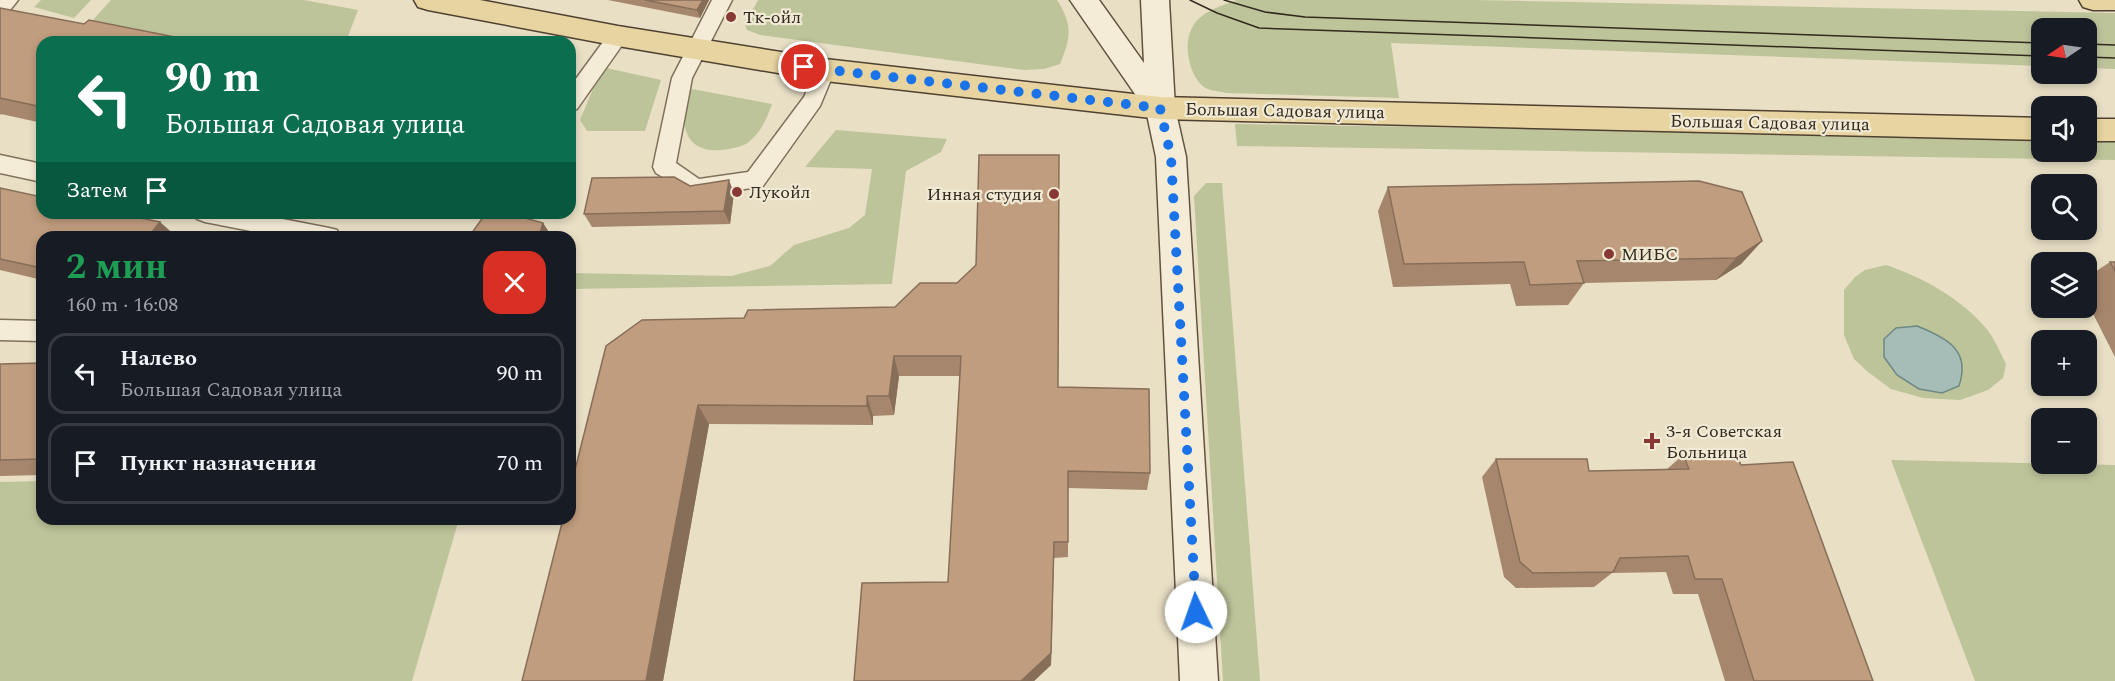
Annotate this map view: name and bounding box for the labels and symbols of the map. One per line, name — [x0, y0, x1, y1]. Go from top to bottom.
place label: Тк-ойл — [743, 4, 801, 31]
marker: Тк-ойл — [724, 10, 738, 24]
north arrow — [2031, 18, 2097, 84]
pin — [778, 41, 829, 92]
street label: Большая Садовая улица — [1185, 96, 1385, 126]
street label: Большая Садовая улица — [1670, 108, 1870, 138]
place label: Лукойл — [749, 179, 811, 206]
place label: Инная студия — [927, 181, 1042, 208]
marker: Лукойл — [730, 185, 744, 199]
marker: Инная студия — [1047, 187, 1061, 201]
place label: МИБС — [1621, 241, 1678, 268]
marker: МИБС — [1602, 247, 1616, 261]
place label: 3-я Советская Больница — [1666, 418, 1782, 466]
marker: 3-я Советская Больница — [1643, 432, 1661, 450]
position arrow — [1164, 580, 1228, 644]

